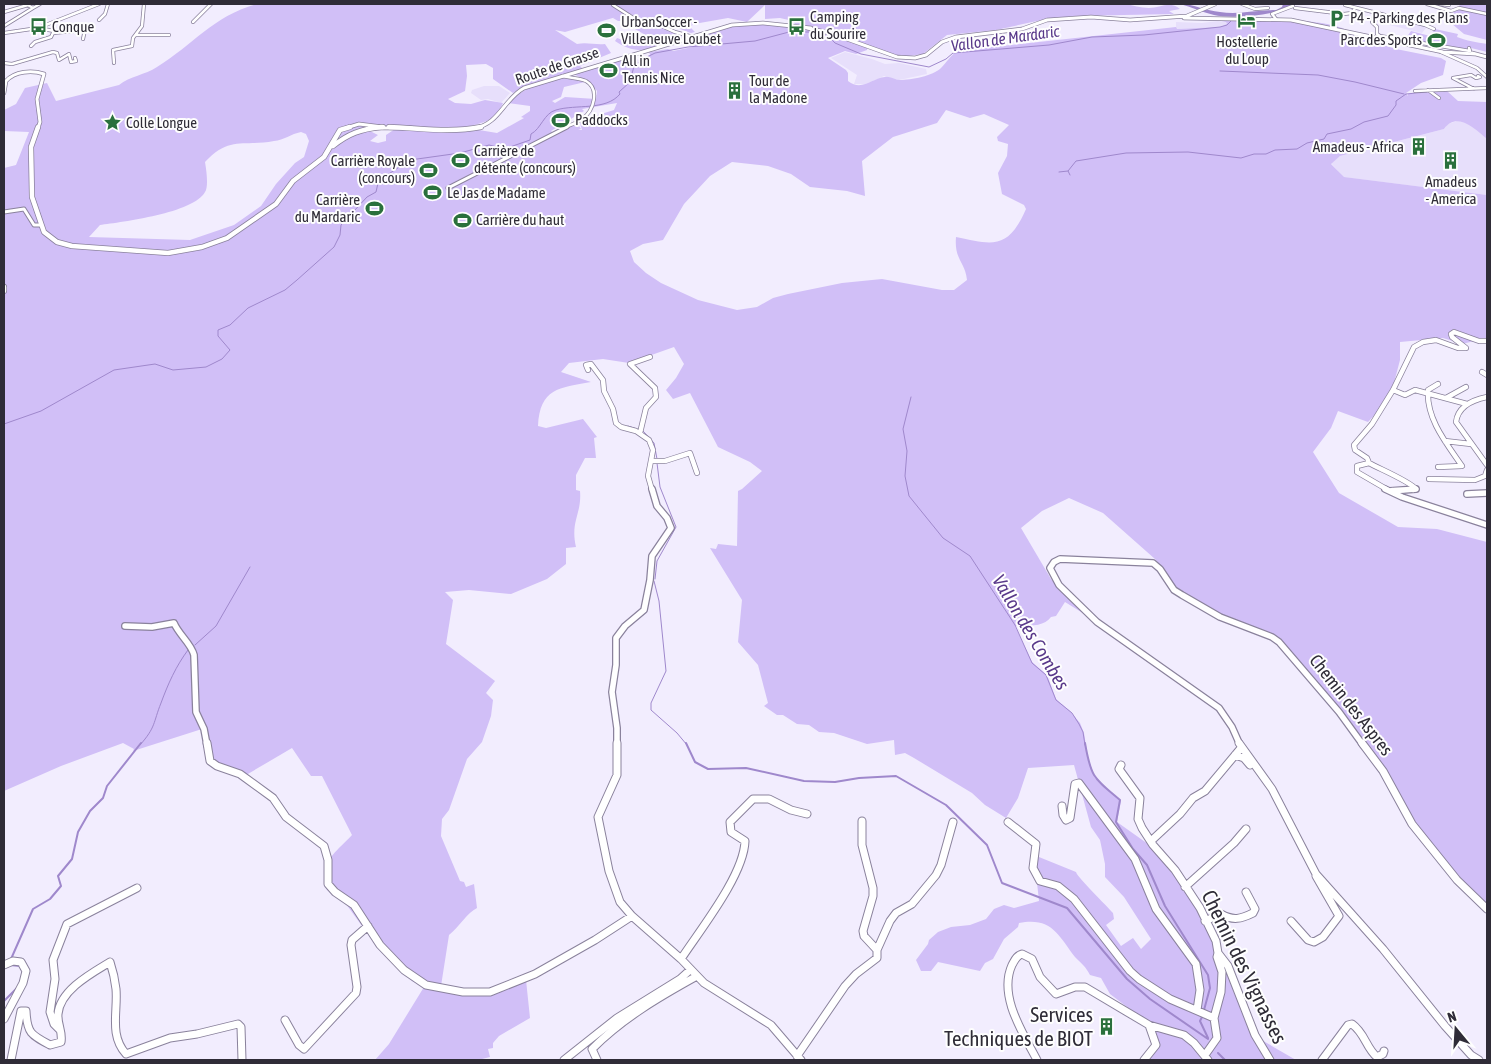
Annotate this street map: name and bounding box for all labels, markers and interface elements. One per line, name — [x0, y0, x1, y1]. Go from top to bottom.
place label: Camping du Sourire — [810, 8, 866, 42]
parking icon: P4 - Parking des Plans — [1326, 8, 1346, 28]
place label: P4 - Parking des Plans — [1350, 9, 1468, 26]
hotel icon: Hostellerie du Loup — [1237, 11, 1257, 31]
place label: UrbanSoccer - Villeneuve Loubet — [621, 13, 721, 47]
bus stop icon: Camping du Sourire — [786, 16, 806, 36]
bus stop icon: Conque — [28, 17, 48, 37]
place label: Conque — [52, 18, 94, 35]
sports icon: UrbanSoccer - Villeneuve Loubet — [597, 21, 617, 41]
water label: Vallon de Mardaric — [950, 21, 1061, 55]
sports icon: Parc des Sports — [1426, 30, 1446, 50]
place label: Parc des Sports — [1340, 31, 1422, 48]
place label: Hostellerie du Loup — [1216, 33, 1278, 67]
street label: Route de Grasse — [513, 43, 601, 88]
place label: All in Tennis Nice — [622, 52, 685, 86]
sports icon: All in Tennis Nice — [598, 60, 618, 80]
place label: Tour de la Madone — [749, 72, 807, 106]
building icon: Tour de la Madone — [725, 80, 745, 100]
sports icon: Paddocks — [551, 110, 571, 130]
place label: Paddocks — [575, 111, 628, 128]
place icon: Colle Longue — [102, 113, 122, 133]
place label: Colle Longue — [126, 114, 197, 131]
building icon: Amadeus - Africa — [1408, 137, 1428, 157]
place label: Amadeus - Africa — [1313, 138, 1404, 155]
place label: Carrière de détente (concours) — [474, 142, 576, 176]
sports icon: Carrière de détente (concours) — [450, 150, 470, 170]
building icon: Amadeus - America — [1441, 151, 1461, 171]
place label: Carrière Royale (concours) — [331, 152, 415, 186]
sports icon: Carrière Royale (concours) — [419, 160, 439, 180]
place label: Amadeus - America — [1425, 173, 1477, 207]
sports icon: Le Jas de Madame — [423, 183, 443, 203]
place label: Le Jas de Madame — [447, 184, 546, 201]
place label: Carrière du Mardaric — [295, 191, 360, 225]
sports icon: Carrière du Mardaric — [364, 199, 384, 219]
sports icon: Carrière du haut — [452, 210, 472, 230]
place label: Carrière du haut — [476, 211, 564, 228]
water label: Vallon des Combes — [988, 570, 1074, 694]
street label: Chemin des Aspres — [1305, 650, 1397, 759]
street label: Chemin des Vignasses — [1197, 886, 1292, 1047]
place label: Services Techniques de BIOT — [944, 1002, 1093, 1050]
north arrow — [1431, 1004, 1481, 1054]
text: N — [1446, 1008, 1458, 1026]
building icon: Services Techniques de BIOT — [1097, 1017, 1117, 1037]

